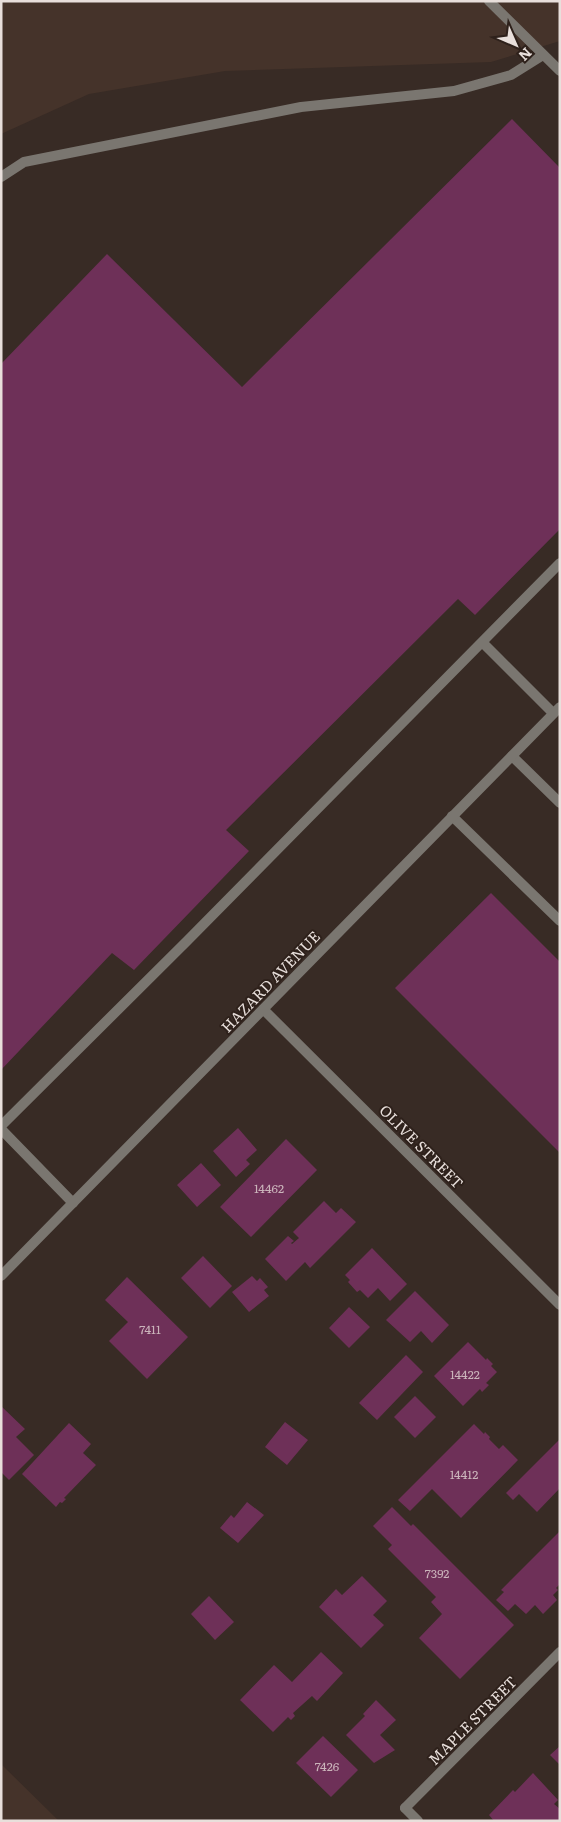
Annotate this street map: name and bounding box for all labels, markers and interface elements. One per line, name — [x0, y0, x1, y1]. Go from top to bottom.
north arrow — [491, 20, 541, 70]
text: N — [514, 44, 537, 66]
street label: HAZARD AVENUE — [215, 925, 325, 1037]
street label: OLIVE STREET — [375, 1099, 469, 1193]
house number: 14462 — [254, 1179, 284, 1197]
house number: 7411 — [139, 1320, 161, 1338]
house number: 14422 — [450, 1365, 480, 1383]
house number: 14412 — [450, 1465, 478, 1483]
house number: 7392 — [425, 1564, 449, 1582]
street label: MAPLE STREET — [422, 1670, 522, 1770]
house number: 7426 — [315, 1757, 340, 1775]

